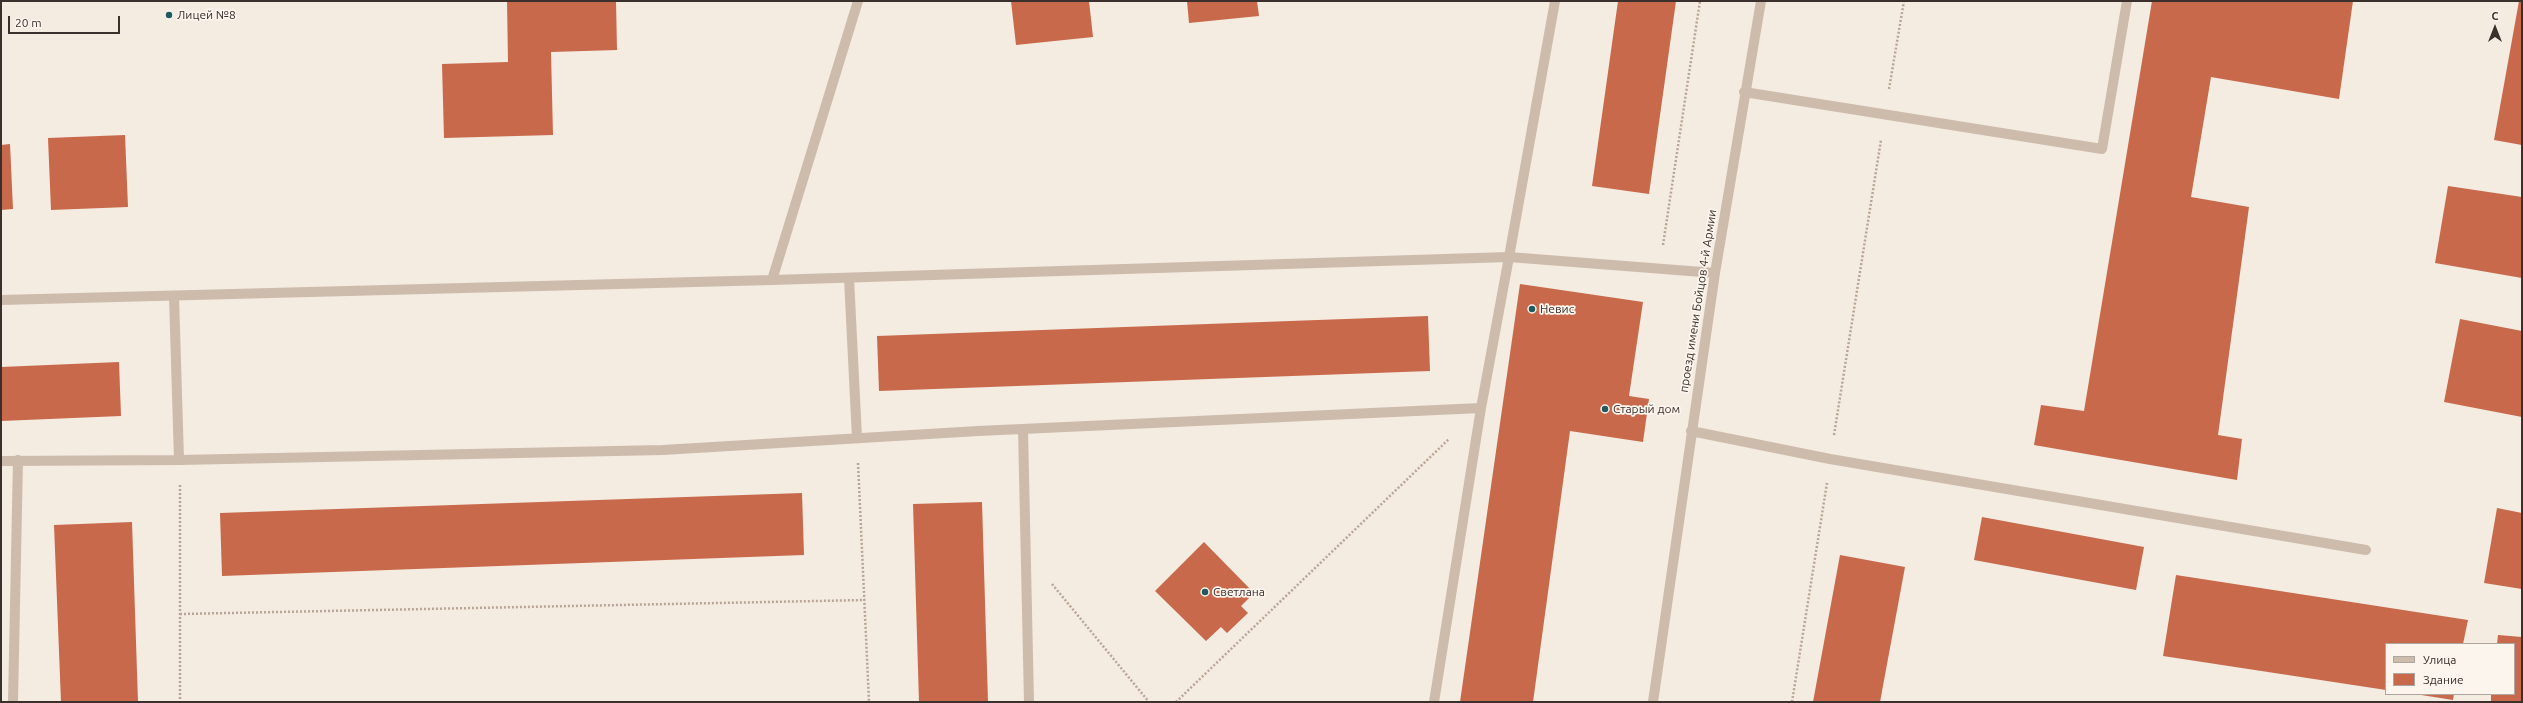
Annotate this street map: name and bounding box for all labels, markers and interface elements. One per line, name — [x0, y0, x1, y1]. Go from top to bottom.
scale bar — [10, 8, 122, 34]
place label: Лицей №8 — [177, 8, 236, 22]
north arrow — [2475, 8, 2515, 48]
marker: Лицей №8 — [164, 10, 174, 20]
text: С — [2491, 10, 2499, 22]
text: 20 m — [15, 16, 42, 29]
street label: проезд имени Бойцов 4-й Армии — [1676, 208, 1720, 394]
place label: Невис — [1540, 302, 1574, 316]
marker: Невис — [1527, 304, 1537, 314]
place label: Старый дом — [1613, 402, 1680, 416]
marker: Старый дом — [1600, 404, 1610, 414]
place label: Светлана — [1213, 585, 1265, 599]
marker: Светлана — [1200, 587, 1210, 597]
legend — [2385, 643, 2515, 695]
text: Улица — [2423, 653, 2456, 666]
text: Здание — [2423, 673, 2464, 686]

